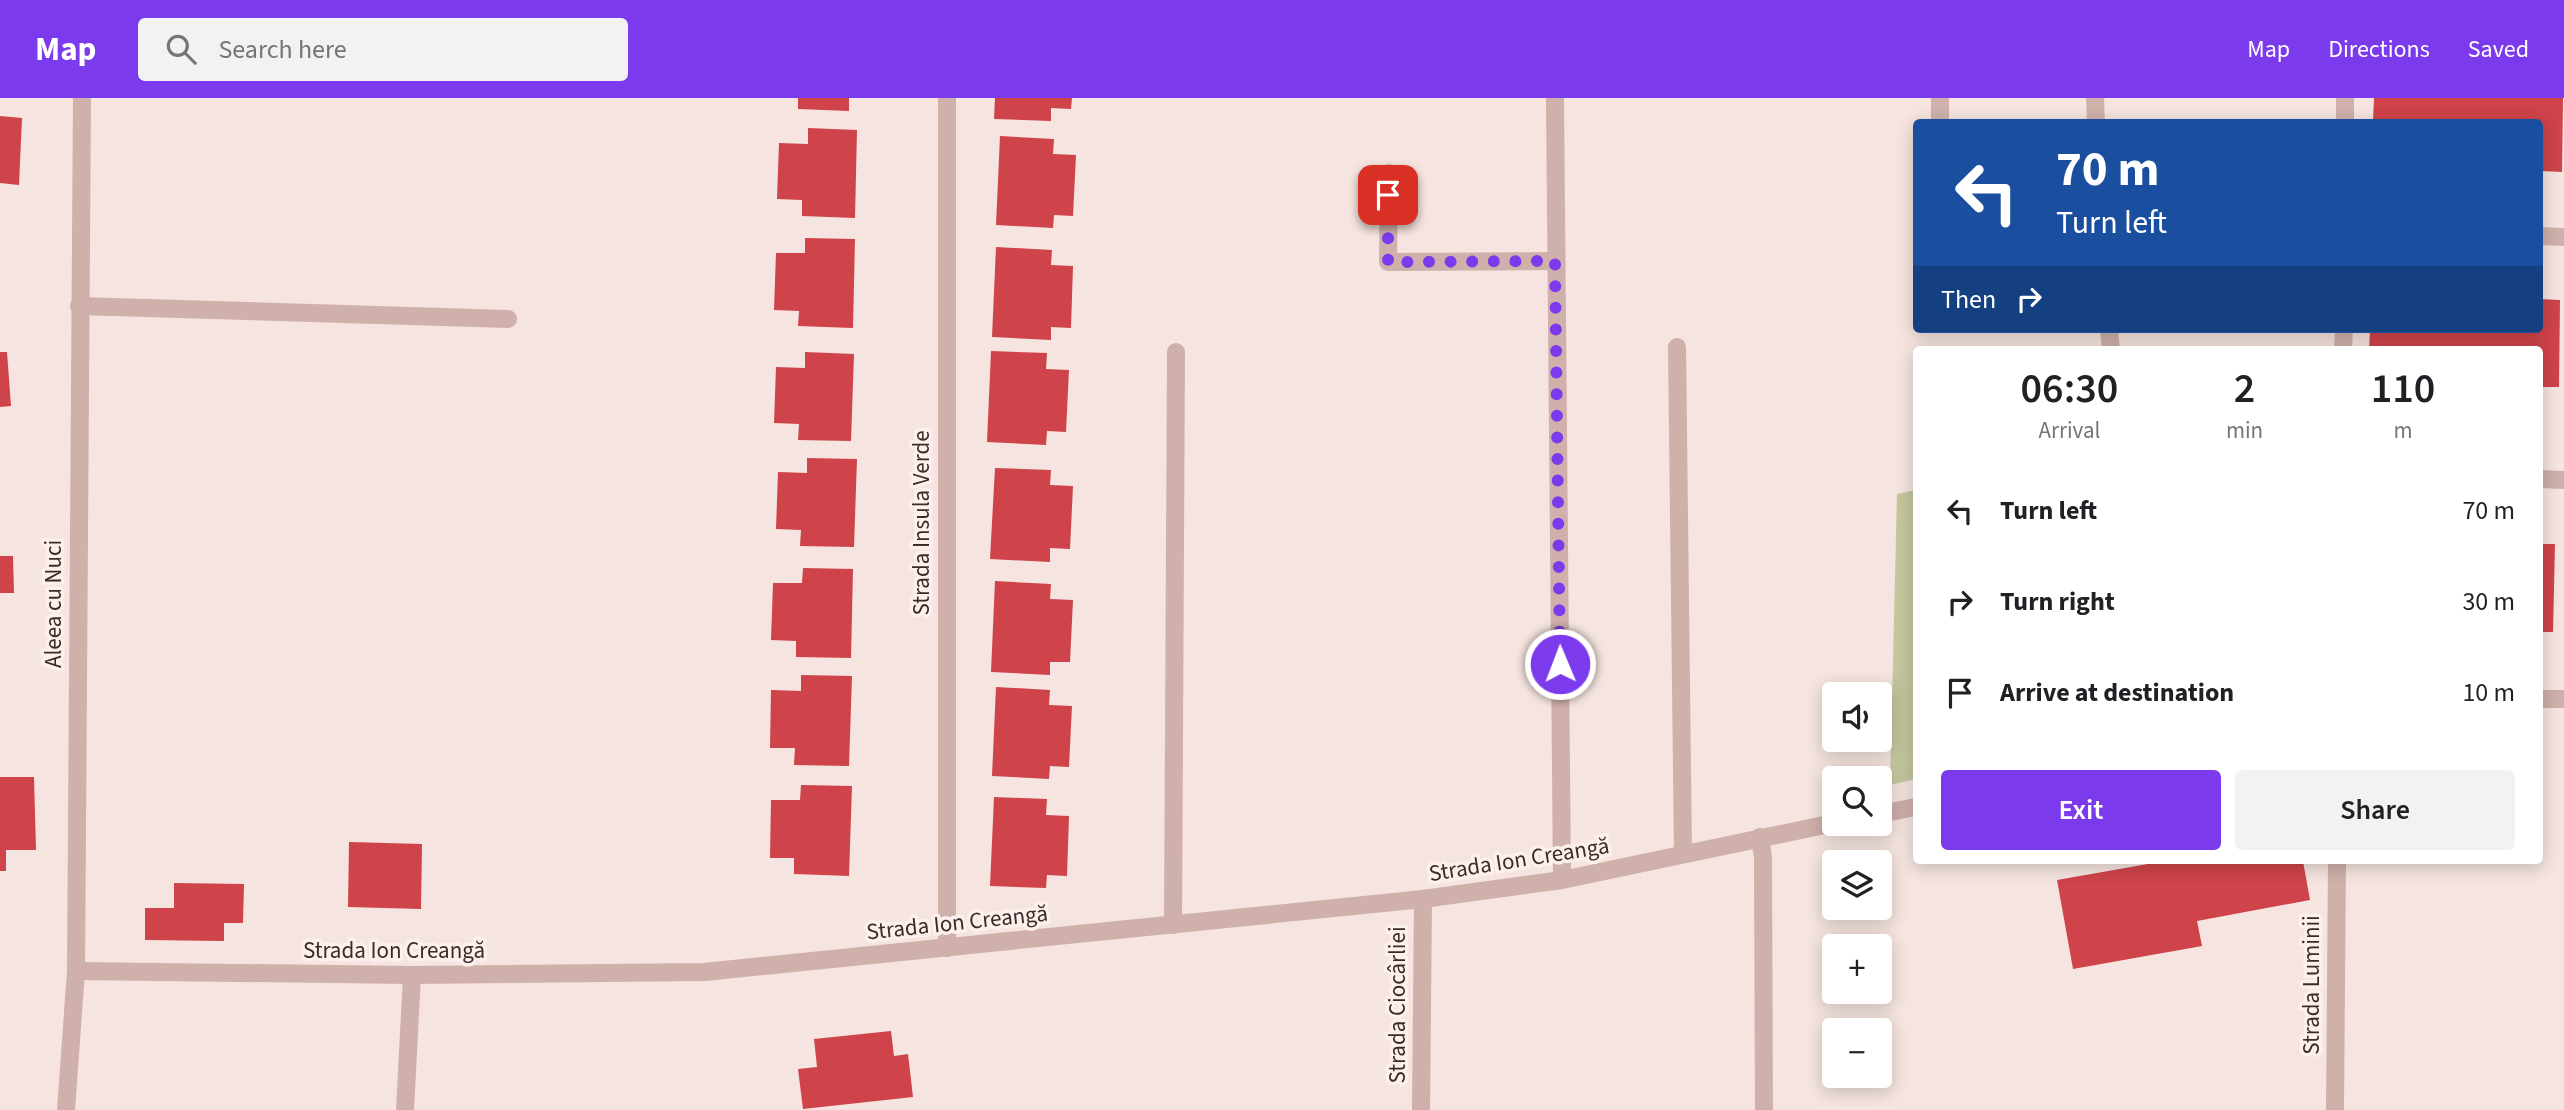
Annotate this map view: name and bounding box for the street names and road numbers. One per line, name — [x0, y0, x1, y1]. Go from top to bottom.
street label: Strada Insula Verde — [905, 430, 938, 616]
street label: Aleea cu Nuci — [37, 540, 70, 668]
street label: Strada Ion Creangă — [1427, 829, 1612, 890]
street label: Strada Ion Creangă — [865, 897, 1049, 948]
street label: Strada Luminii — [2295, 915, 2328, 1055]
street label: Strada Ciocârliei — [1381, 926, 1414, 1084]
street label: Strada Ion Creangă — [303, 934, 485, 967]

